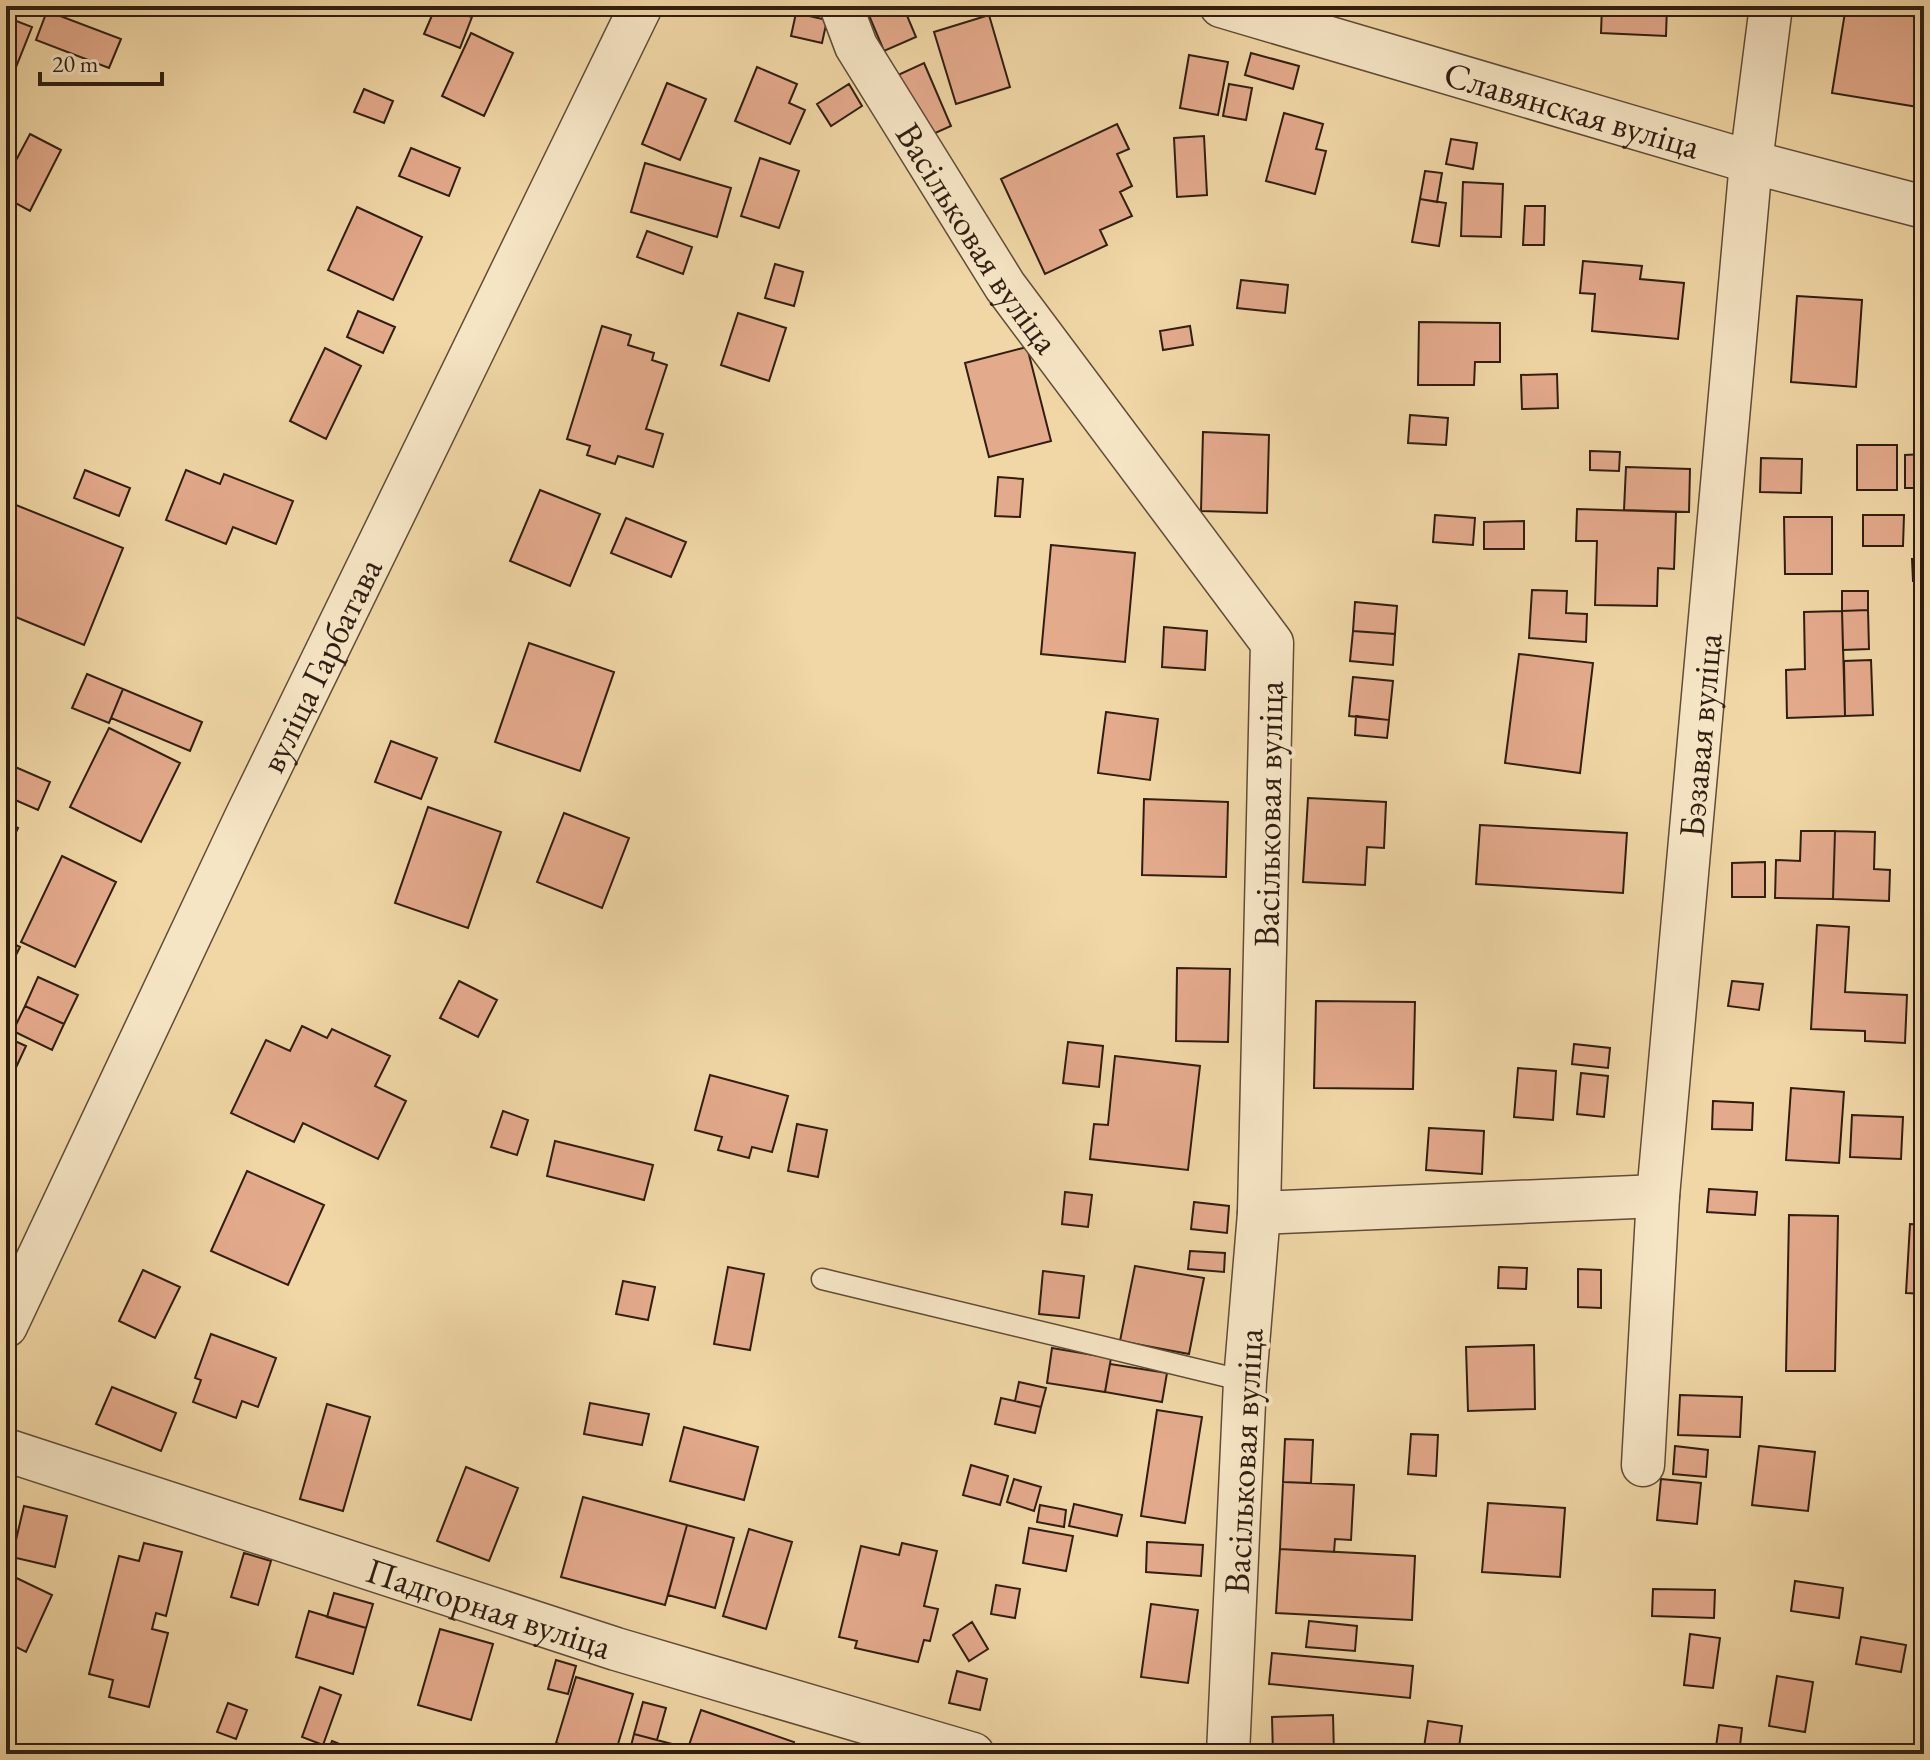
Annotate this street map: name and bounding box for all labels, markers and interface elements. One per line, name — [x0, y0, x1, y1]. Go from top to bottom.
scale bar — [40, 36, 162, 86]
text: 20 m — [52, 48, 99, 79]
street label: Славянская вуліца — [1439, 49, 1706, 169]
street label: Васільковая вуліца — [886, 114, 1071, 363]
street label: вуліца Гарбатава — [248, 549, 393, 780]
street label: Бэзавая вуліца — [1667, 630, 1732, 839]
street label: Васільковая вуліца — [1242, 680, 1294, 947]
street label: Васільковая вуліца — [1213, 1326, 1273, 1595]
street label: Падгорная вуліца — [360, 1546, 618, 1670]

